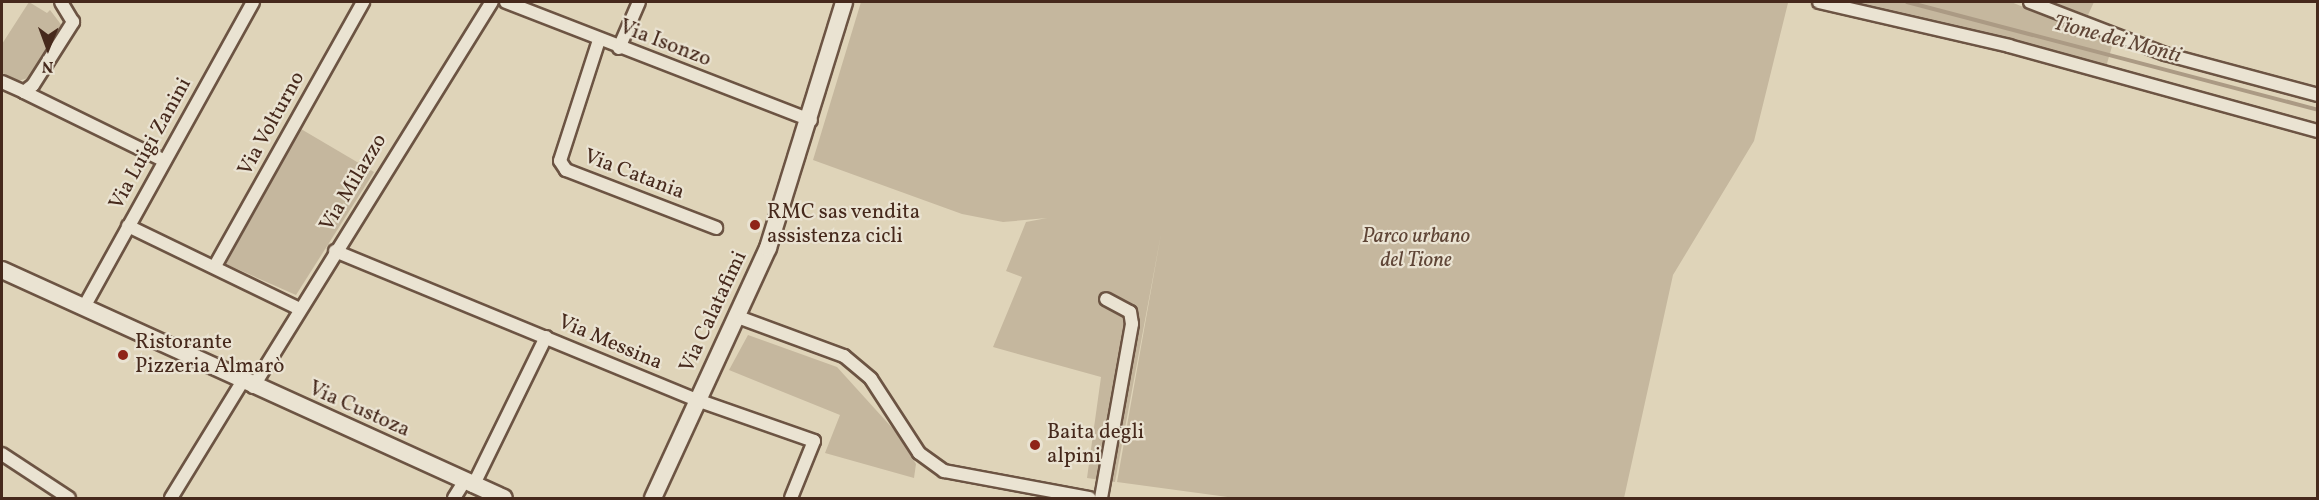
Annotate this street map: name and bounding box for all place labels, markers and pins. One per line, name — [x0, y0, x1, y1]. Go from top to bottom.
place label: RMC sas vendita assistenza cicli — [767, 200, 921, 250]
marker: RMC sas vendita assistenza cicli — [748, 218, 762, 232]
place label: Ristorante Pizzeria Almarò — [135, 330, 284, 380]
marker: Ristorante Pizzeria Almarò — [116, 348, 130, 362]
place label: Baita degli alpini — [1047, 420, 1144, 470]
marker: Baita degli alpini — [1028, 438, 1042, 452]

